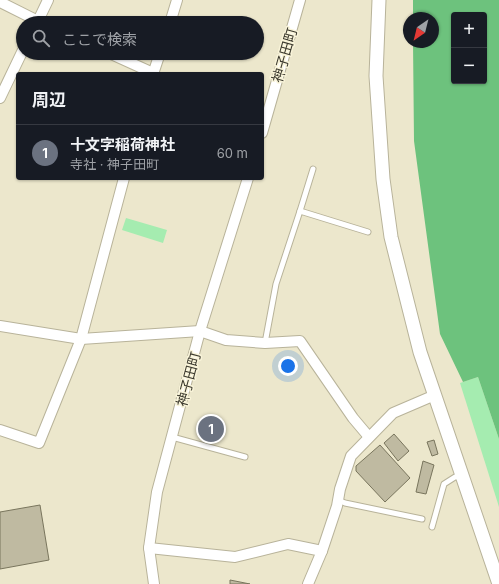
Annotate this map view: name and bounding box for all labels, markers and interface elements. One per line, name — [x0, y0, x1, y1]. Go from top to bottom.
north arrow — [403, 12, 439, 48]
map controls — [451, 12, 487, 84]
button: + — [451, 12, 487, 48]
search box — [16, 16, 264, 60]
street label: 神子田町 — [268, 26, 300, 84]
icon: search — [30, 27, 52, 49]
text: ここで検索 — [62, 30, 137, 49]
button: − — [451, 48, 487, 84]
text: 周辺 — [32, 90, 66, 110]
text: 十文字稲荷神社 — [70, 135, 175, 154]
text: 1 — [42, 145, 48, 161]
text: 60 m — [217, 145, 248, 161]
text: 寺社 · 神子田町 — [70, 156, 159, 172]
street label: 神子田町 — [173, 350, 203, 408]
your location — [278, 356, 298, 376]
pin: 1 — [198, 414, 224, 444]

